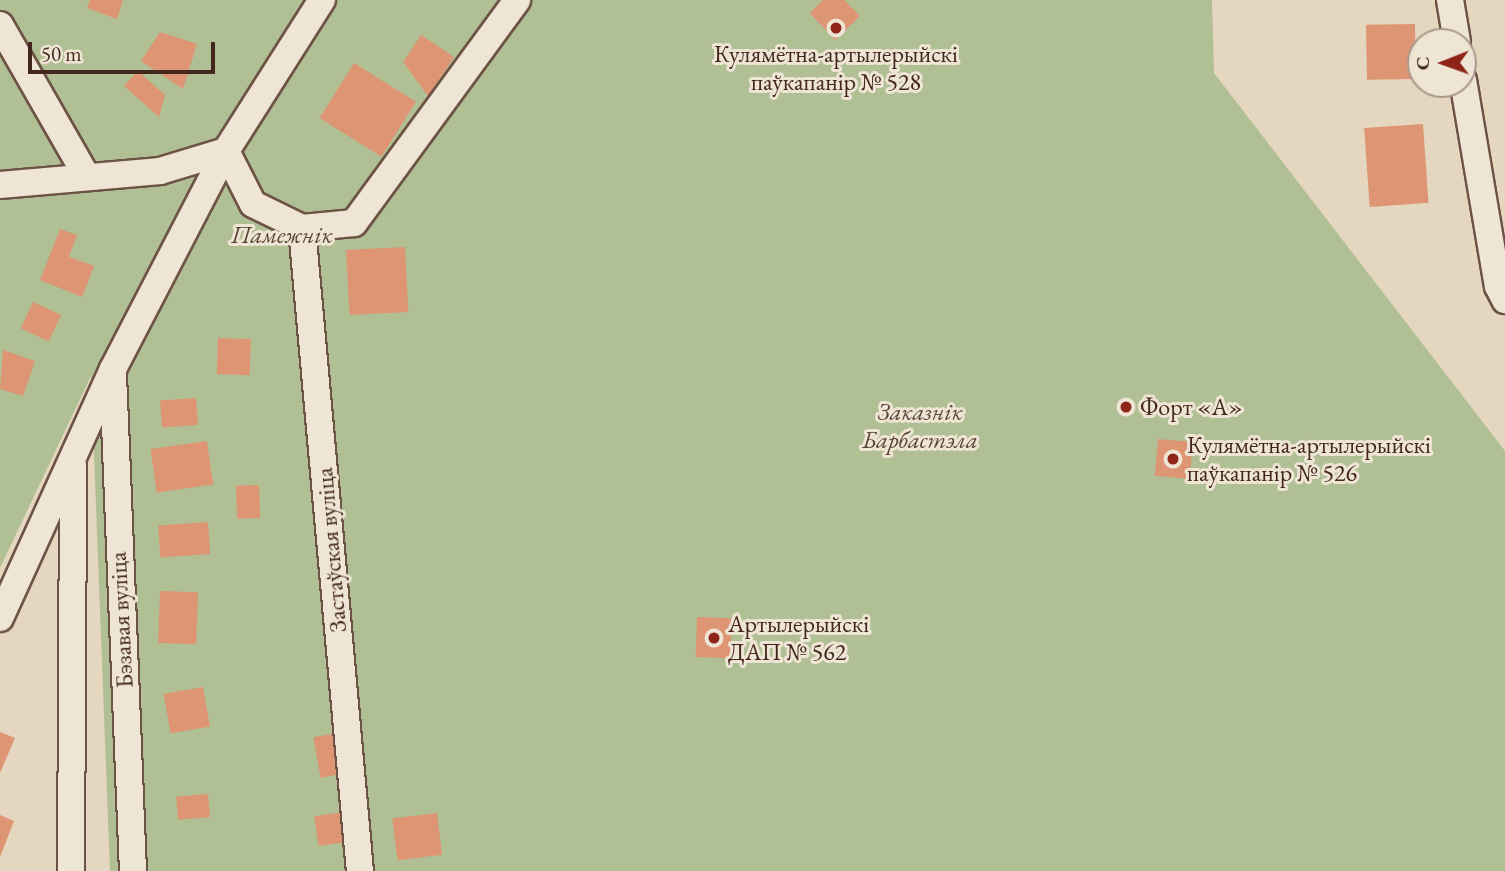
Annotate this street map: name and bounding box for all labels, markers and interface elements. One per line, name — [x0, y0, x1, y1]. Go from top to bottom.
marker: Кулямётна-артылерыйскі паўкапанір № 528 — [828, 20, 844, 36]
scale bar — [32, 28, 219, 72]
north arrow — [1407, 28, 1477, 98]
text: 50 m — [41, 40, 82, 67]
place label: Кулямётна-артылерыйскі паўкапанір № 528 — [714, 40, 958, 96]
text: С — [1410, 56, 1435, 70]
park label: Памежнік — [231, 221, 333, 249]
place label: Форт «А» — [1140, 393, 1242, 421]
park label: Заказнік Барбастэла — [862, 398, 978, 454]
marker: Форт «А» — [1118, 399, 1134, 415]
place label: Кулямётна-артылерыйскі паўкапанір № 526 — [1187, 431, 1431, 487]
marker: Кулямётна-артылерыйскі паўкапанір № 526 — [1165, 451, 1181, 467]
street label: Застаўская вуліца — [309, 466, 353, 634]
street label: Бэзавая вуліца — [103, 551, 139, 689]
place label: Артылерыйскі ДАП № 562 — [728, 610, 869, 666]
marker: Артылерыйскі ДАП № 562 — [706, 630, 722, 646]

